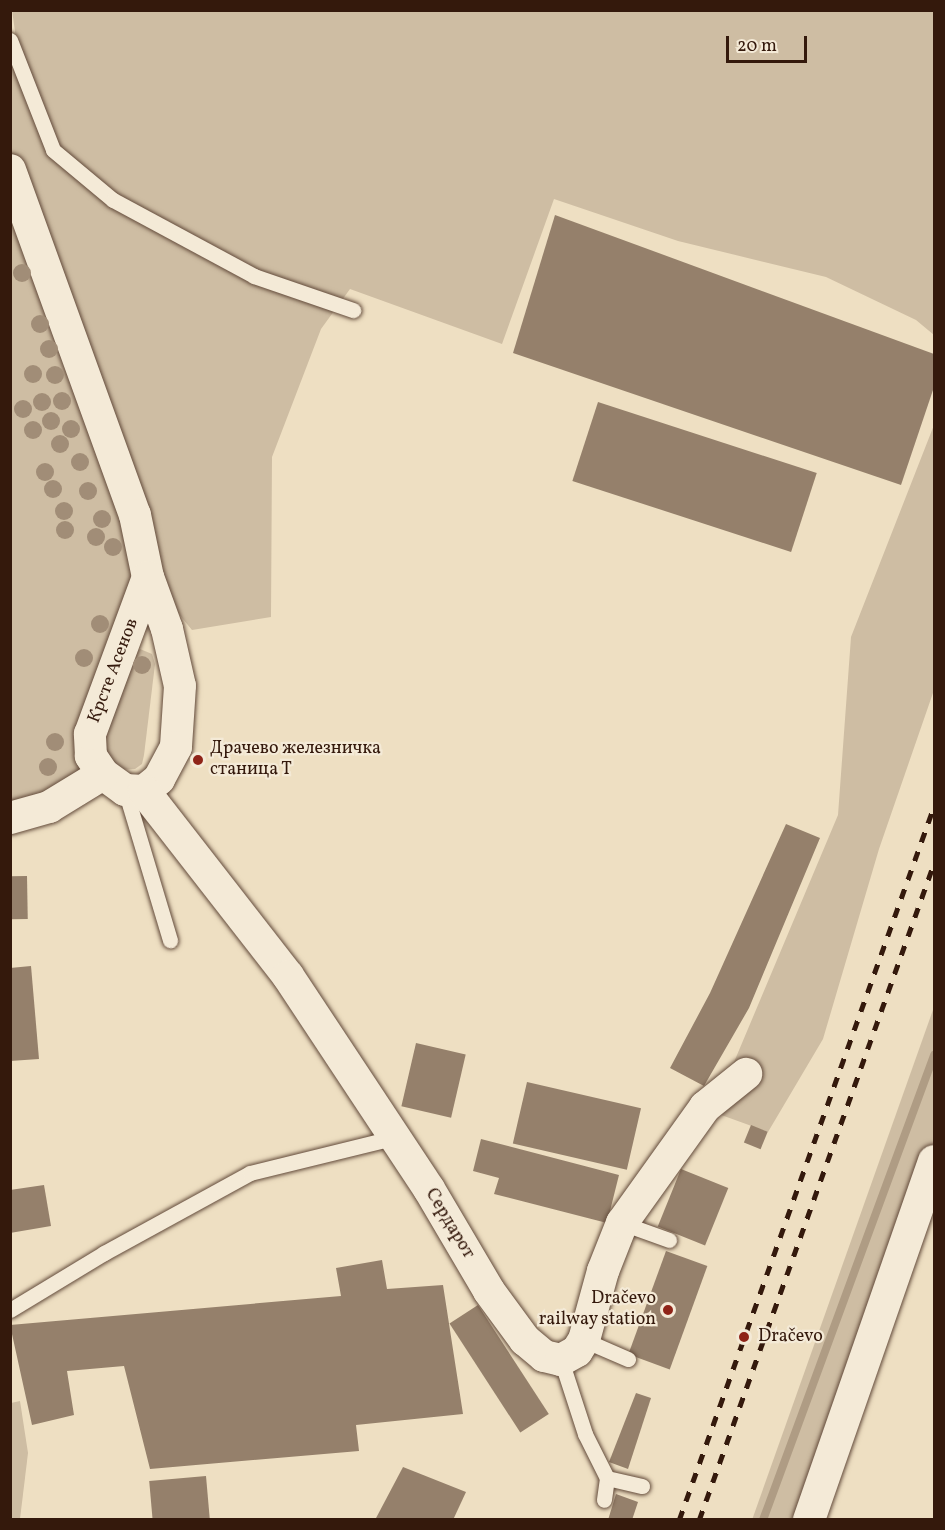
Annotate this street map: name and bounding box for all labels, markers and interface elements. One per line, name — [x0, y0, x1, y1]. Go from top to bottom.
scale bar — [729, 24, 810, 62]
text: 20 m — [737, 34, 777, 59]
street label: Крсте Асенов — [84, 616, 144, 726]
place label: Драчево железничка станица Т — [210, 739, 381, 782]
marker: Драчево железничка станица Т — [191, 753, 205, 767]
street label: Сердарот — [420, 1185, 478, 1263]
place label: Dračevo railway station — [538, 1289, 656, 1332]
marker: Dračevo railway station — [661, 1303, 675, 1317]
place label: Dračevo — [758, 1326, 823, 1348]
marker: Dračevo — [735, 1328, 753, 1346]

